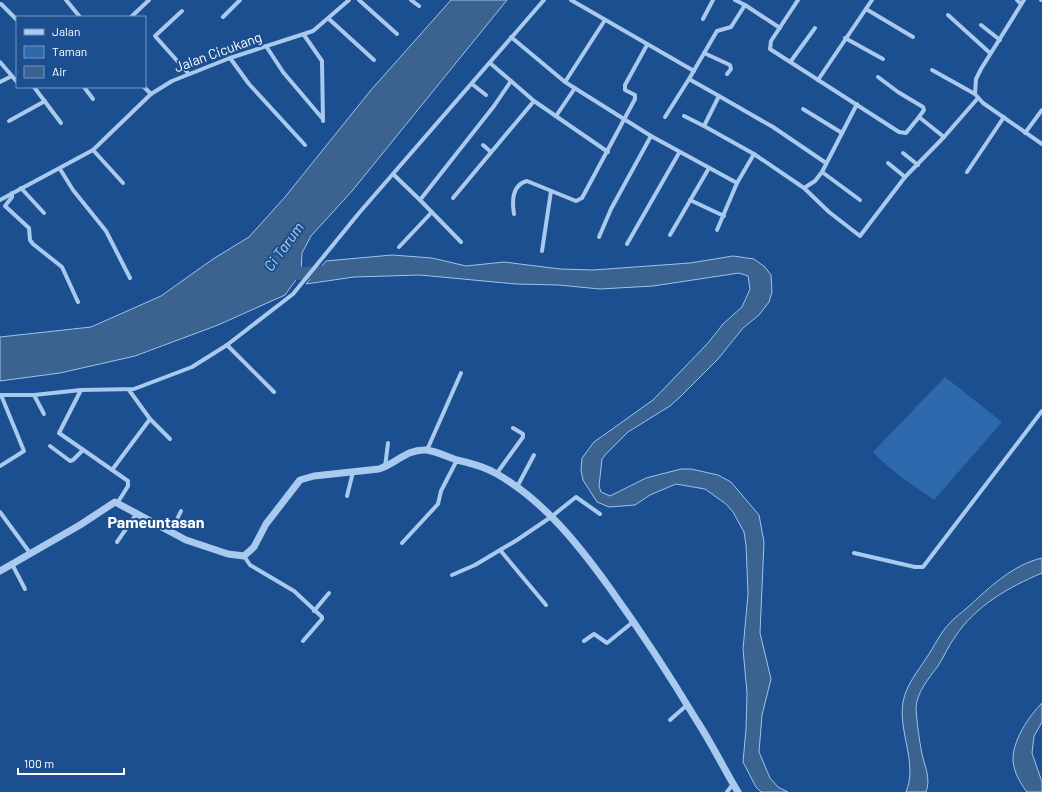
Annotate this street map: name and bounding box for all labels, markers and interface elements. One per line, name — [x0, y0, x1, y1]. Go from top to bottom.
legend — [16, 16, 146, 88]
text: Jalan — [52, 24, 80, 38]
street label: Jalan Cicukang — [172, 28, 264, 75]
text: Taman — [52, 44, 87, 58]
text: Air — [52, 64, 67, 78]
water label: Ci Tarum — [259, 218, 307, 274]
district label: Pameuntasan — [107, 512, 205, 531]
scale bar — [18, 750, 124, 776]
text: 100 m — [24, 756, 54, 770]

